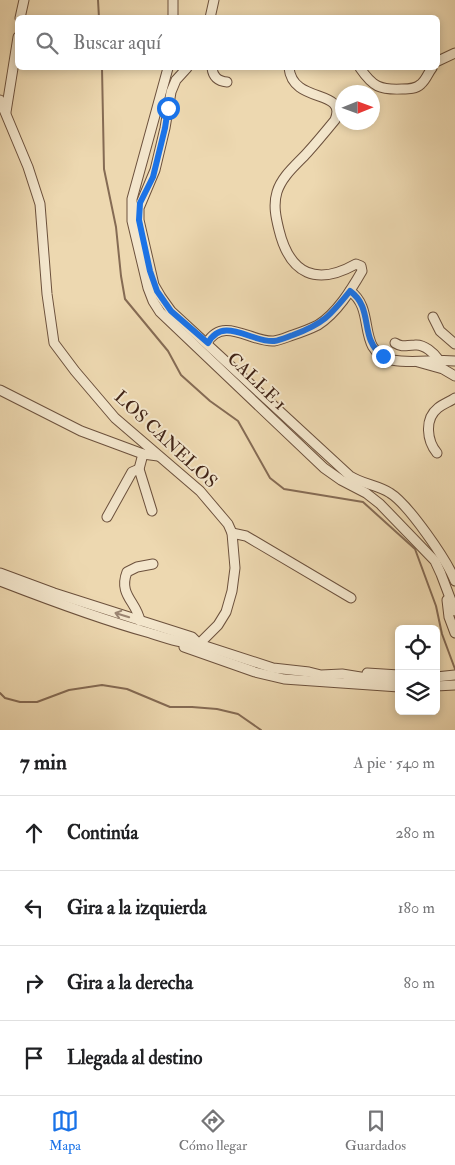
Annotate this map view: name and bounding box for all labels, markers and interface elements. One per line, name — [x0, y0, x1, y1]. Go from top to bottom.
search box — [15, 15, 440, 70]
icon: search — [33, 29, 61, 57]
text: Buscar aquí — [73, 31, 161, 55]
north arrow — [335, 85, 380, 130]
route start — [157, 97, 180, 120]
route end — [372, 345, 395, 368]
street label: CALLE 1 — [222, 347, 291, 415]
street label: LOS CANELOS — [109, 386, 222, 493]
one-way arrow — [114, 610, 130, 619]
map controls — [395, 625, 440, 715]
button: locate — [395, 625, 440, 670]
button: layers — [395, 670, 440, 715]
text: 7 min — [20, 749, 67, 776]
text: A pie · 540 m — [353, 753, 435, 773]
icon: ahead — [20, 819, 48, 847]
text: Continúa — [67, 821, 138, 845]
text: 280 m — [395, 823, 435, 843]
icon: left — [20, 894, 48, 922]
text: Gira a la izquierda — [67, 896, 206, 920]
text: 180 m — [398, 898, 435, 918]
icon: right — [20, 969, 48, 997]
text: Gira a la derecha — [67, 971, 193, 995]
text: 80 m — [404, 973, 435, 993]
icon: arrive — [20, 1044, 48, 1072]
text: Llegada al destino — [67, 1046, 202, 1070]
tab: Mapa — [49, 1107, 81, 1154]
tab: Cómo llegar — [179, 1107, 247, 1154]
tab: Guardados — [345, 1107, 406, 1154]

